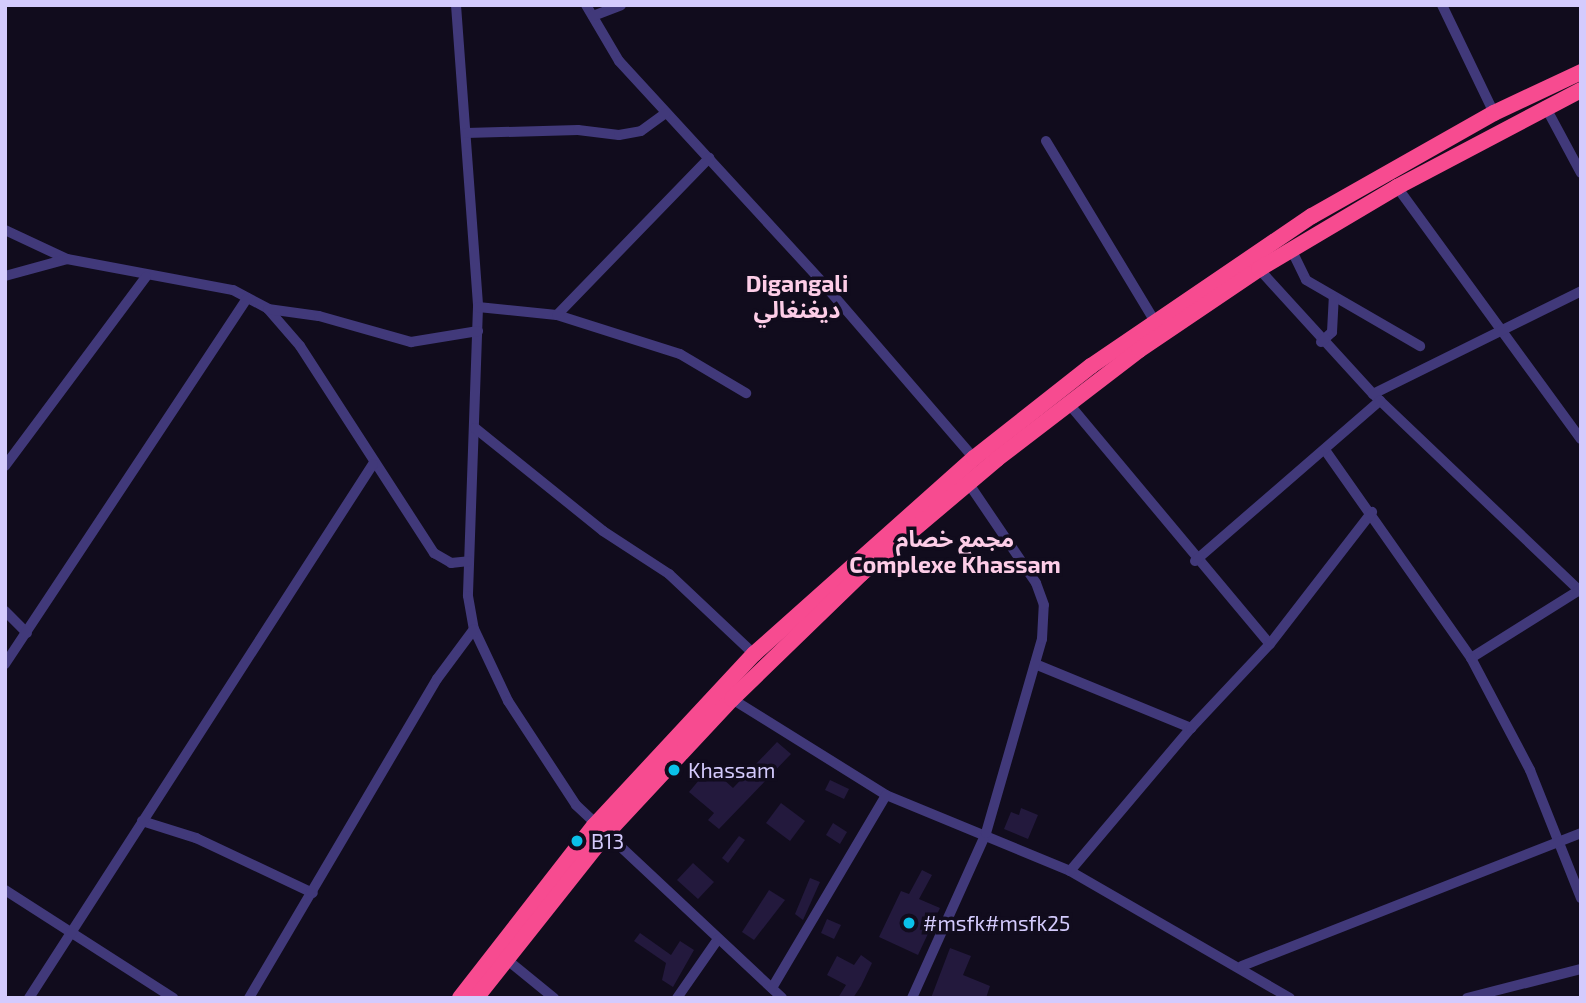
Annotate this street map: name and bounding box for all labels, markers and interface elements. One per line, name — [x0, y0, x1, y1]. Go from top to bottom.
district label: Digangali ديغنغالي — [746, 269, 848, 323]
district label: مجمع خصام Complexe Khassam — [849, 524, 1061, 578]
place label: Khassam — [688, 757, 775, 783]
marker: Khassam — [666, 762, 682, 778]
place label: B13 — [591, 828, 624, 854]
marker: B13 — [569, 833, 585, 849]
place label: #msfk#msfk25 — [923, 910, 1070, 936]
marker: #msfk#msfk25 — [901, 915, 917, 931]

